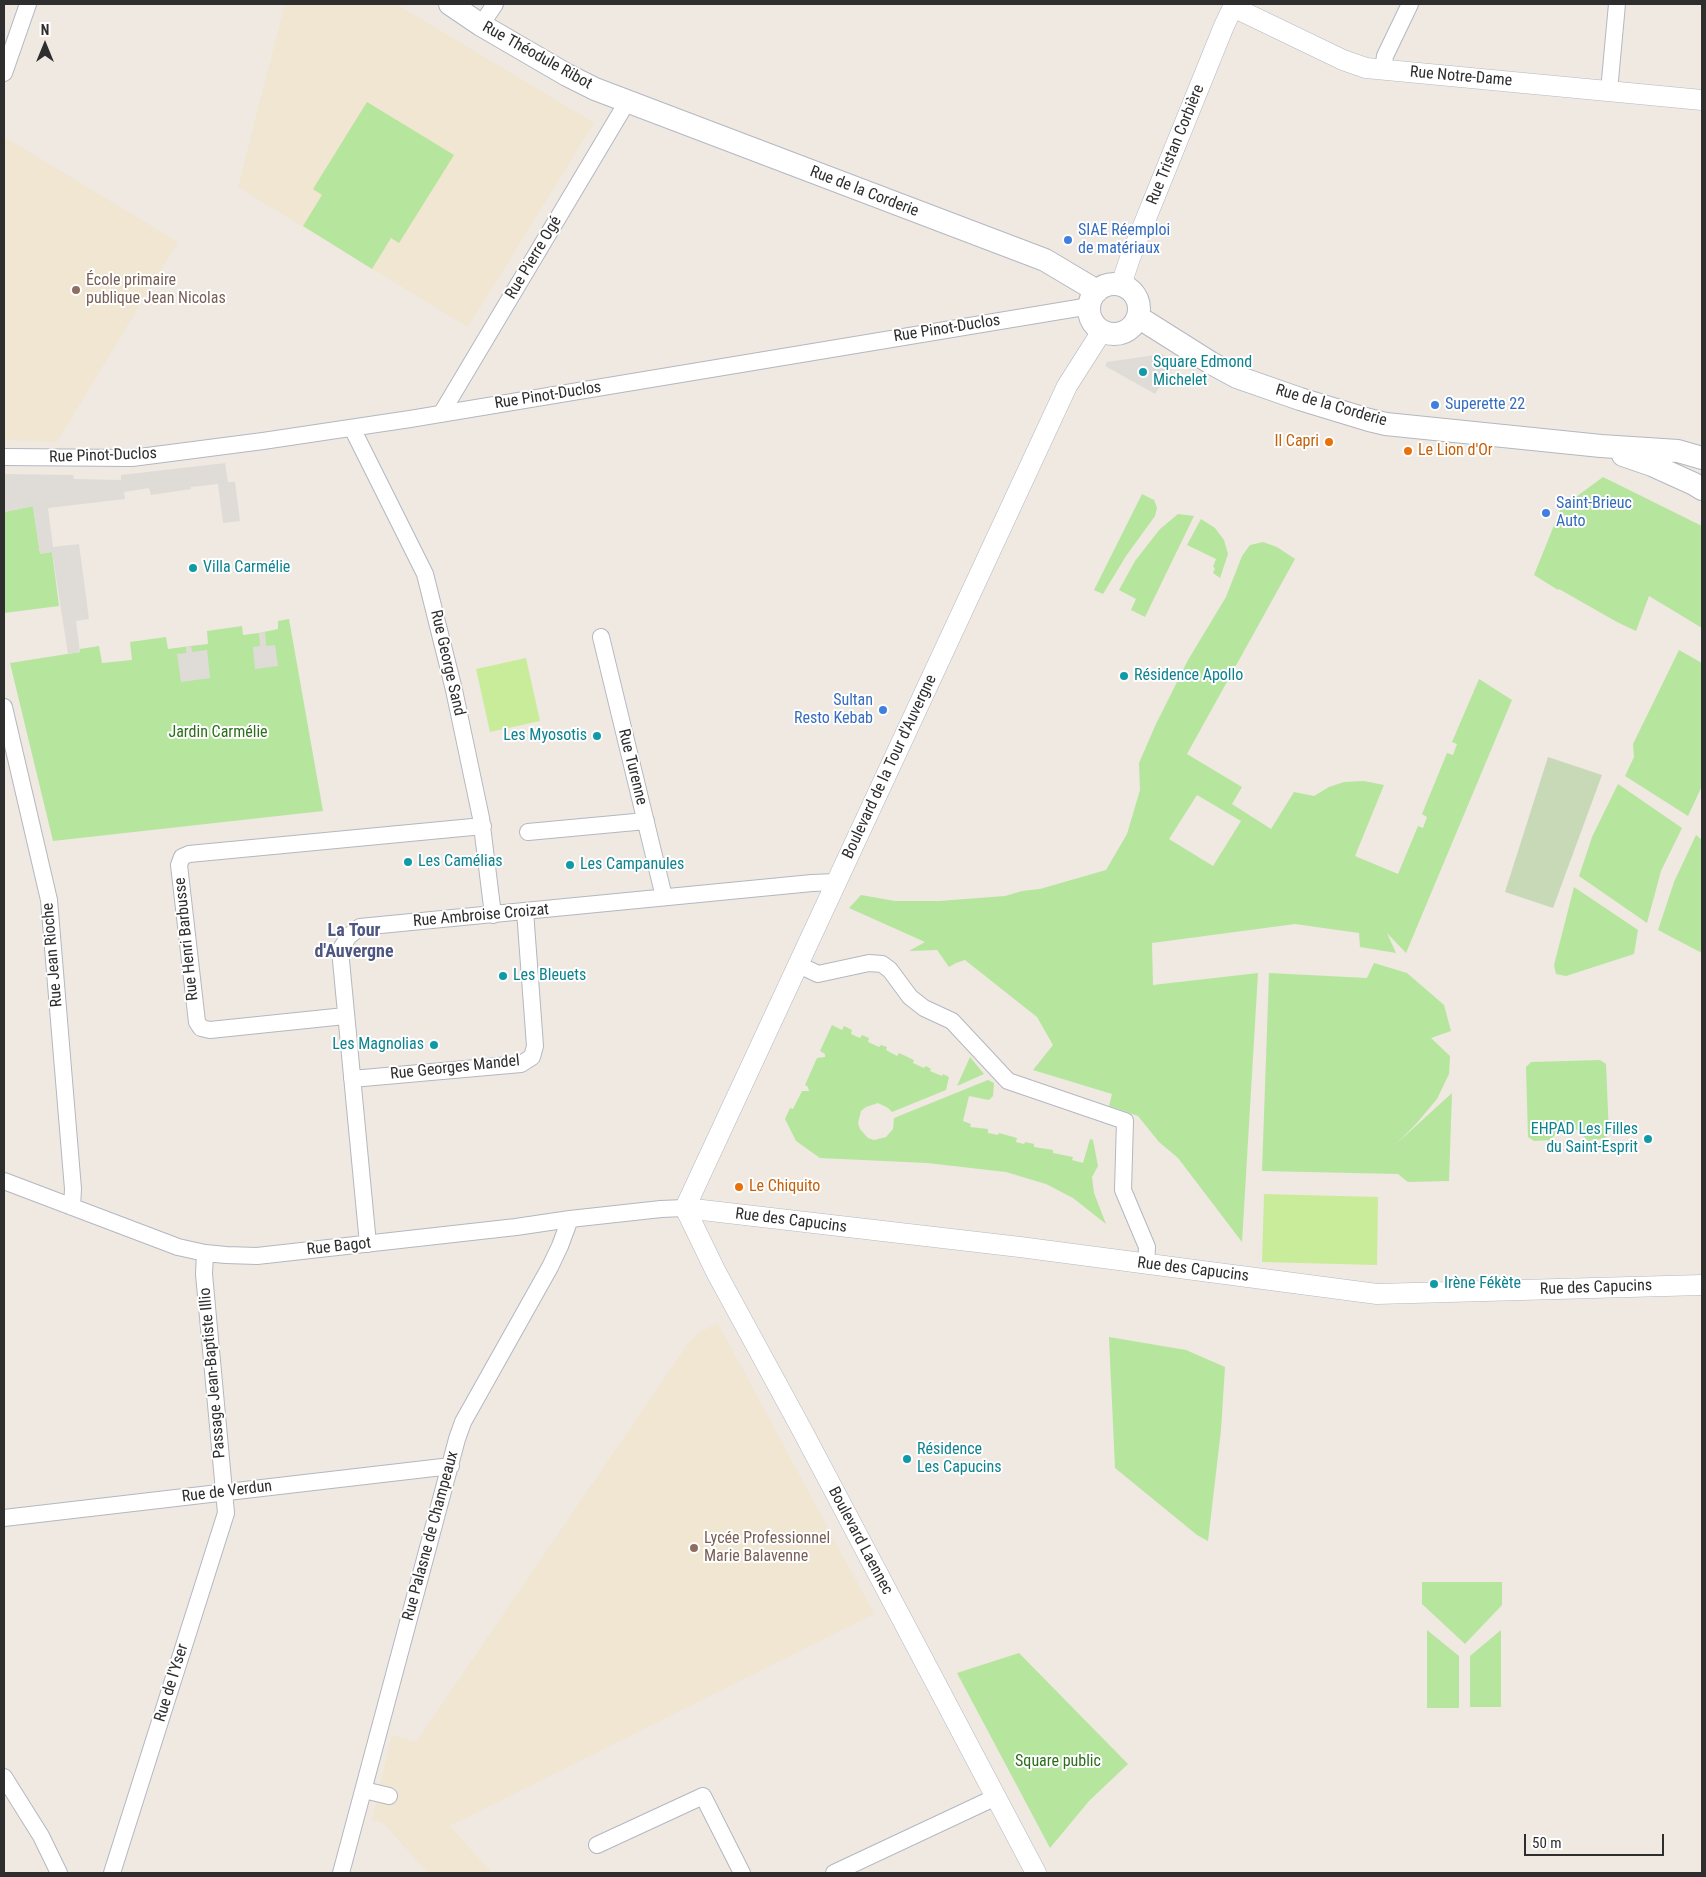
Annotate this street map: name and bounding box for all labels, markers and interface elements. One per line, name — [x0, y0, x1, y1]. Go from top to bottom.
street label: Rue Théodule Ribot — [479, 18, 595, 94]
north arrow — [20, 20, 70, 70]
text: N — [41, 22, 49, 38]
street label: Rue Notre-Dame — [1409, 63, 1513, 91]
street label: Rue Tristan Corbière — [1143, 82, 1209, 208]
street label: Rue de la Corderie — [807, 162, 921, 222]
street label: Rue Pierre Ogé — [502, 213, 566, 303]
place label: SIAE Réemploi de matériaux — [1078, 221, 1170, 259]
marker: SIAE Réemploi de matériaux — [1062, 234, 1074, 246]
place label: École primaire publique Jean Nicolas — [86, 271, 226, 309]
marker: École primaire publique Jean Nicolas — [70, 284, 82, 296]
street label: Rue Pinot-Duclos — [892, 311, 1002, 347]
place label: Square Edmond Michelet — [1153, 353, 1252, 391]
marker: Square Edmond Michelet — [1137, 366, 1149, 378]
street label: Rue Pinot-Duclos — [493, 378, 603, 414]
street label: Rue de la Corderie — [1273, 381, 1389, 431]
place label: Superette 22 — [1445, 395, 1525, 415]
marker: Superette 22 — [1429, 399, 1441, 411]
place label: Il Capri — [1274, 432, 1319, 452]
marker: Il Capri — [1323, 436, 1335, 448]
place label: Le Lion d'Or — [1418, 441, 1493, 461]
street label: Rue Pinot-Duclos — [49, 445, 157, 467]
marker: Le Lion d'Or — [1402, 445, 1414, 457]
place label: Saint-Brieuc Auto — [1556, 494, 1632, 532]
marker: Saint-Brieuc Auto — [1540, 507, 1552, 519]
place label: Villa Carmélie — [203, 558, 290, 578]
marker: Villa Carmélie — [187, 562, 199, 574]
street label: Rue George Sand — [426, 608, 468, 718]
place label: Résidence Apollo — [1134, 666, 1243, 686]
marker: Résidence Apollo — [1118, 670, 1130, 682]
street label: Boulevard de la Tour d'Auvergne — [839, 672, 941, 862]
place label: Sultan Resto Kebab — [794, 691, 873, 729]
marker: Sultan Resto Kebab — [877, 704, 889, 716]
park label: Jardin Carmélie — [168, 723, 268, 743]
place label: Les Myosotis — [503, 726, 587, 746]
street label: Rue Turenne — [613, 727, 651, 807]
marker: Les Myosotis — [591, 730, 603, 742]
place label: Les Camélias — [418, 852, 503, 872]
place label: Les Campanules — [580, 855, 684, 875]
marker: Les Camélias — [402, 856, 414, 868]
marker: Les Campanules — [564, 859, 576, 871]
street label: Rue Henri Barbusse — [171, 876, 203, 1002]
street label: Rue Ambroise Croizat — [412, 900, 550, 932]
street label: Rue Jean Rioche — [39, 902, 67, 1008]
district label: La Tour d'Auvergne — [314, 920, 394, 962]
place label: Les Bleuets — [513, 966, 586, 986]
marker: Les Bleuets — [497, 970, 509, 982]
place label: Les Magnolias — [332, 1035, 424, 1055]
marker: Les Magnolias — [428, 1039, 440, 1051]
street label: Rue Georges Mandel — [389, 1052, 521, 1084]
place label: EHPAD Les Filles du Saint-Esprit — [1531, 1120, 1638, 1158]
marker: EHPAD Les Filles du Saint-Esprit — [1642, 1133, 1654, 1145]
place label: Le Chiquito — [749, 1177, 820, 1197]
marker: Le Chiquito — [733, 1181, 745, 1193]
street label: Rue des Capucins — [734, 1205, 848, 1237]
street label: Rue Bagot — [306, 1234, 372, 1260]
street label: Rue des Capucins — [1136, 1254, 1250, 1286]
place label: Irène Fékète — [1444, 1274, 1521, 1294]
street label: Rue des Capucins — [1540, 1276, 1652, 1300]
marker: Irène Fékète — [1428, 1278, 1440, 1290]
street label: Passage Jean-Baptiste Illio — [196, 1287, 230, 1459]
place label: Résidence Les Capucins — [917, 1440, 1002, 1478]
street label: Rue Palasne de Champeaux — [399, 1449, 463, 1623]
marker: Résidence Les Capucins — [901, 1453, 913, 1465]
street label: Rue de Verdun — [181, 1477, 273, 1507]
street label: Boulevard Laennec — [823, 1484, 897, 1598]
place label: Lycée Professionnel Marie Balavenne — [704, 1529, 830, 1567]
marker: Lycée Professionnel Marie Balavenne — [688, 1542, 700, 1554]
street label: Rue de l'Yser — [151, 1642, 193, 1724]
park label: Square public — [1015, 1752, 1101, 1772]
scale bar — [1526, 1824, 1666, 1856]
text: 50 m — [1532, 1834, 1562, 1852]

